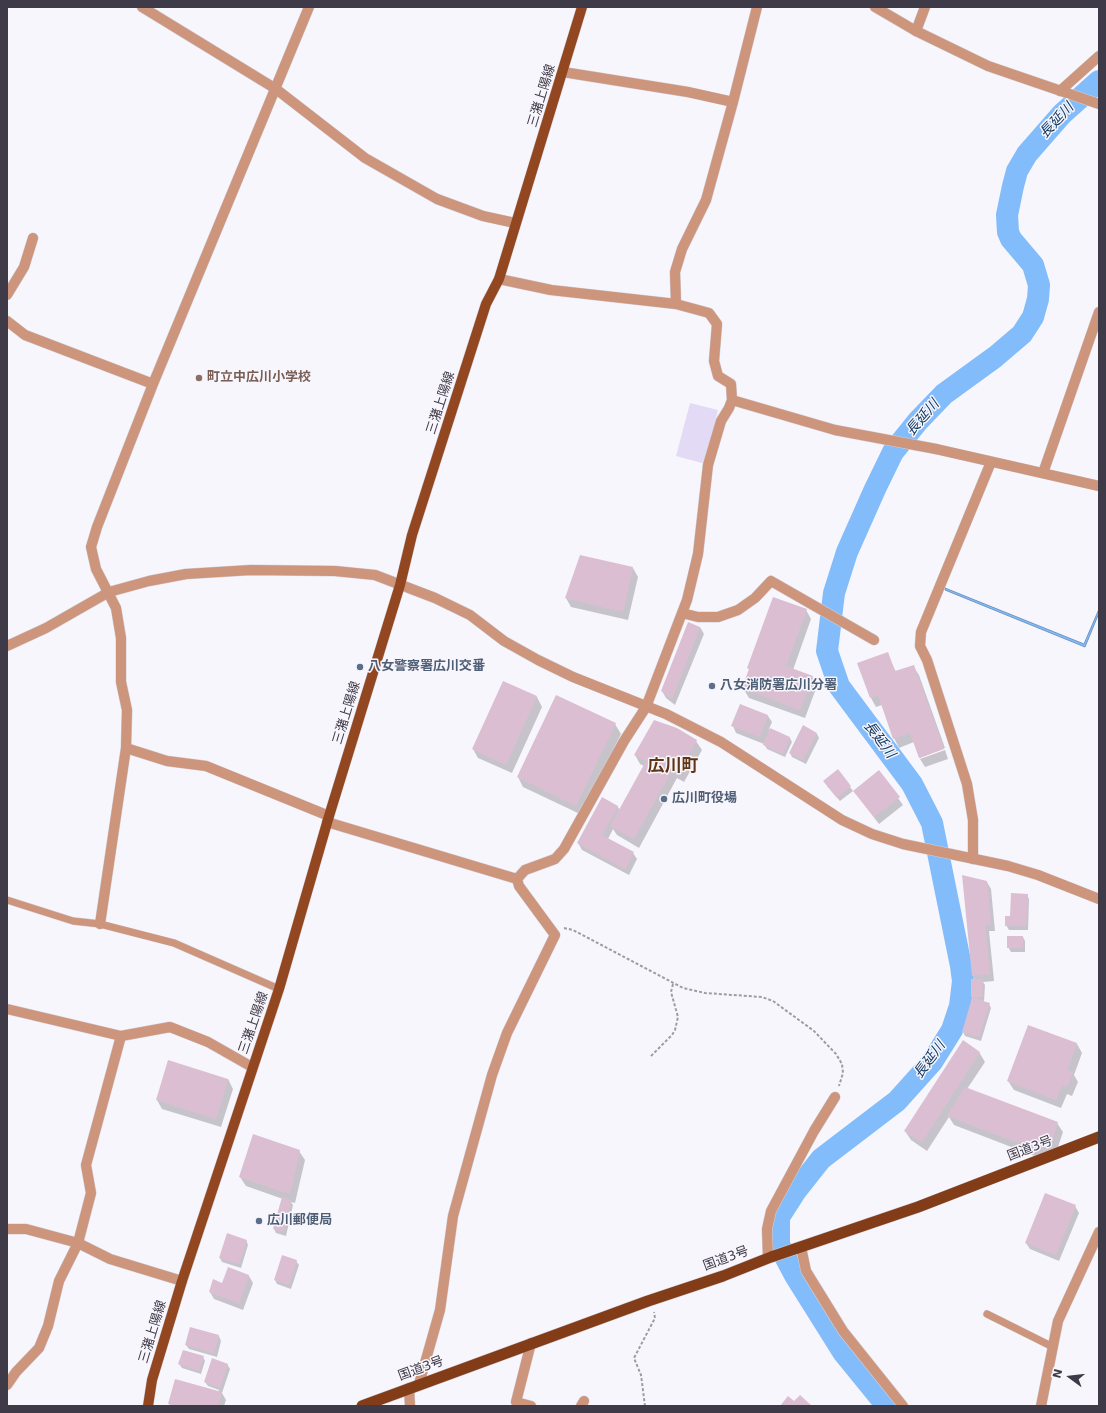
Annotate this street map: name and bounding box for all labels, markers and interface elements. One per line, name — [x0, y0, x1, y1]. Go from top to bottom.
street label: 三潴上陽線 — [525, 63, 559, 129]
water label: 長延川 — [1037, 100, 1077, 142]
place label: 町立中広川小学校 — [207, 370, 311, 386]
street label: 三潴上陽線 — [424, 370, 458, 436]
marker: 町立中広川小学校 — [194, 373, 204, 383]
water label: 長延川 — [903, 397, 943, 439]
place label: 八女警察署広川交番 — [368, 659, 485, 675]
marker: 八女警察署広川交番 — [355, 662, 365, 672]
place label: 八女消防署広川分署 — [720, 678, 837, 694]
street label: 三潴上陽線 — [330, 680, 364, 746]
marker: 八女消防署広川分署 — [707, 681, 717, 691]
water label: 長延川 — [860, 718, 898, 762]
district label: 広川町 — [648, 757, 698, 777]
place label: 広川町役場 — [672, 791, 737, 807]
marker: 広川町役場 — [659, 794, 669, 804]
street label: 三潴上陽線 — [236, 990, 272, 1056]
water label: 長延川 — [911, 1038, 949, 1082]
street label: 国道3号 — [1005, 1133, 1055, 1165]
place label: 広川郵便局 — [267, 1213, 332, 1229]
marker: 広川郵便局 — [254, 1216, 264, 1226]
street label: 国道3号 — [701, 1244, 751, 1274]
street label: 三潴上陽線 — [136, 1299, 170, 1365]
street label: 国道3号 — [396, 1354, 446, 1384]
north arrow — [1050, 1357, 1090, 1397]
text: N — [1050, 1368, 1065, 1380]

